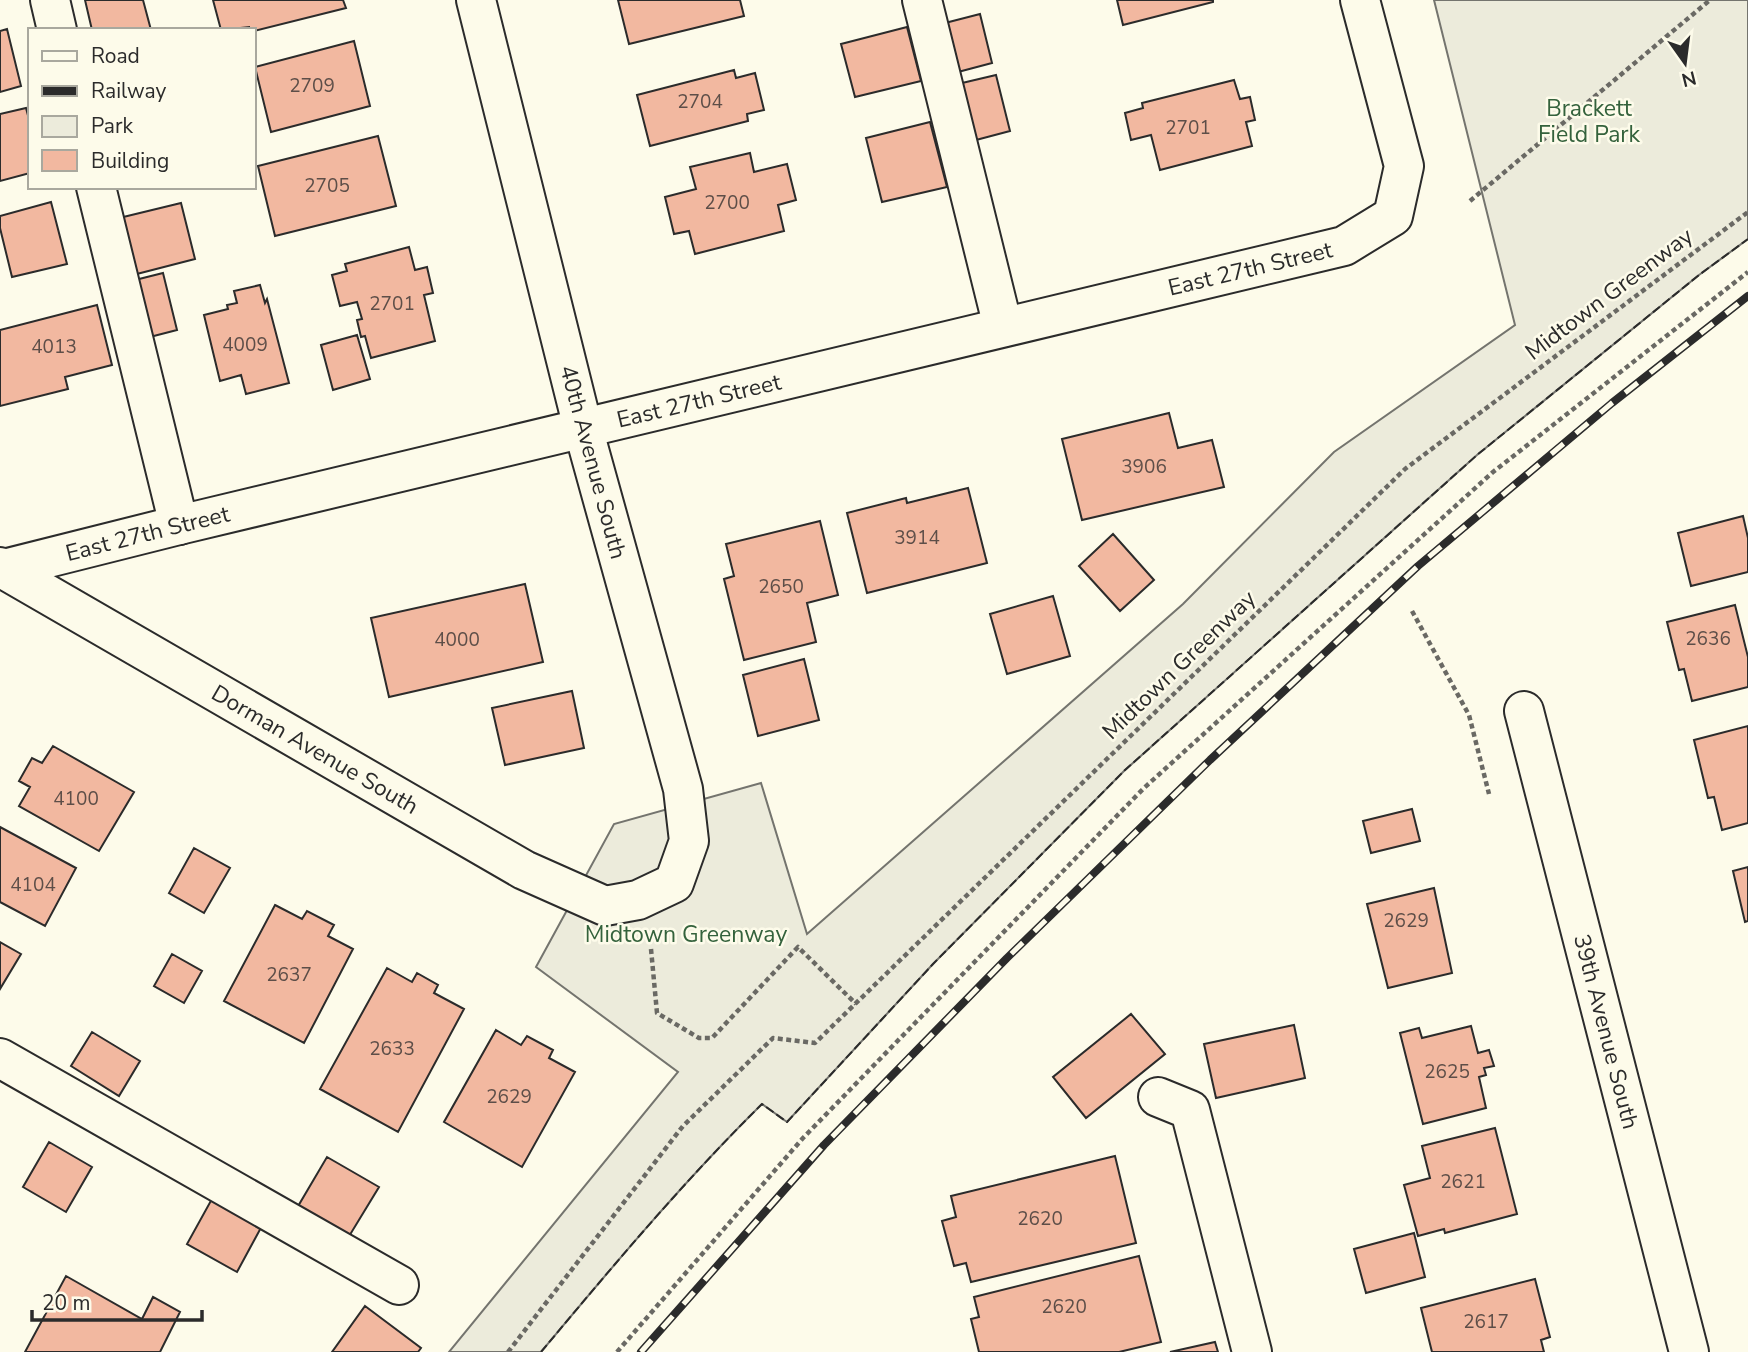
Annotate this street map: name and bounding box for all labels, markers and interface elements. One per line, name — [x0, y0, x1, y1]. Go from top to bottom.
legend — [28, 28, 256, 189]
north arrow — [1650, 28, 1720, 98]
text: Road — [91, 42, 140, 70]
text: N — [1679, 64, 1699, 93]
house number: 2709 — [289, 73, 335, 99]
text: Railway — [91, 77, 166, 105]
house number: 2704 — [677, 89, 723, 115]
park label: Brackett Field Park — [1538, 93, 1641, 150]
text: Park — [91, 112, 133, 140]
house number: 2701 — [1165, 115, 1211, 141]
text: Building — [91, 147, 169, 175]
house number: 2705 — [304, 173, 350, 199]
house number: 2700 — [704, 190, 750, 216]
street label: Midtown Greenway — [1519, 221, 1699, 367]
street label: East 27th Street — [1165, 234, 1336, 303]
house number: 2701 — [369, 291, 415, 317]
house number: 4009 — [222, 332, 268, 358]
house number: 4013 — [31, 334, 77, 360]
street label: 40th Avenue South — [552, 362, 634, 562]
street label: East 27th Street — [613, 366, 785, 435]
house number: 3906 — [1121, 454, 1167, 480]
street label: East 27th Street — [62, 498, 233, 568]
house number: 3914 — [894, 525, 940, 551]
house number: 2650 — [758, 574, 804, 600]
street label: Midtown Greenway — [1095, 583, 1263, 746]
house number: 2636 — [1685, 626, 1731, 652]
house number: 4000 — [434, 627, 480, 653]
street label: Dorman Avenue South — [206, 677, 424, 821]
house number: 4100 — [53, 786, 99, 812]
house number: 4104 — [10, 872, 56, 898]
house number: 2629 — [1383, 908, 1429, 934]
park label: Midtown Greenway — [585, 919, 787, 950]
street label: 39th Avenue South — [1567, 931, 1646, 1132]
house number: 2637 — [266, 962, 312, 988]
house number: 2633 — [369, 1036, 415, 1062]
house number: 2625 — [1424, 1059, 1470, 1085]
house number: 2629 — [486, 1084, 532, 1110]
house number: 2621 — [1440, 1169, 1486, 1195]
house number: 2620 — [1017, 1206, 1063, 1232]
scale bar — [32, 1278, 201, 1322]
text: 20 m — [42, 1289, 91, 1317]
house number: 2620 — [1041, 1294, 1087, 1320]
house number: 2617 — [1463, 1309, 1509, 1335]

